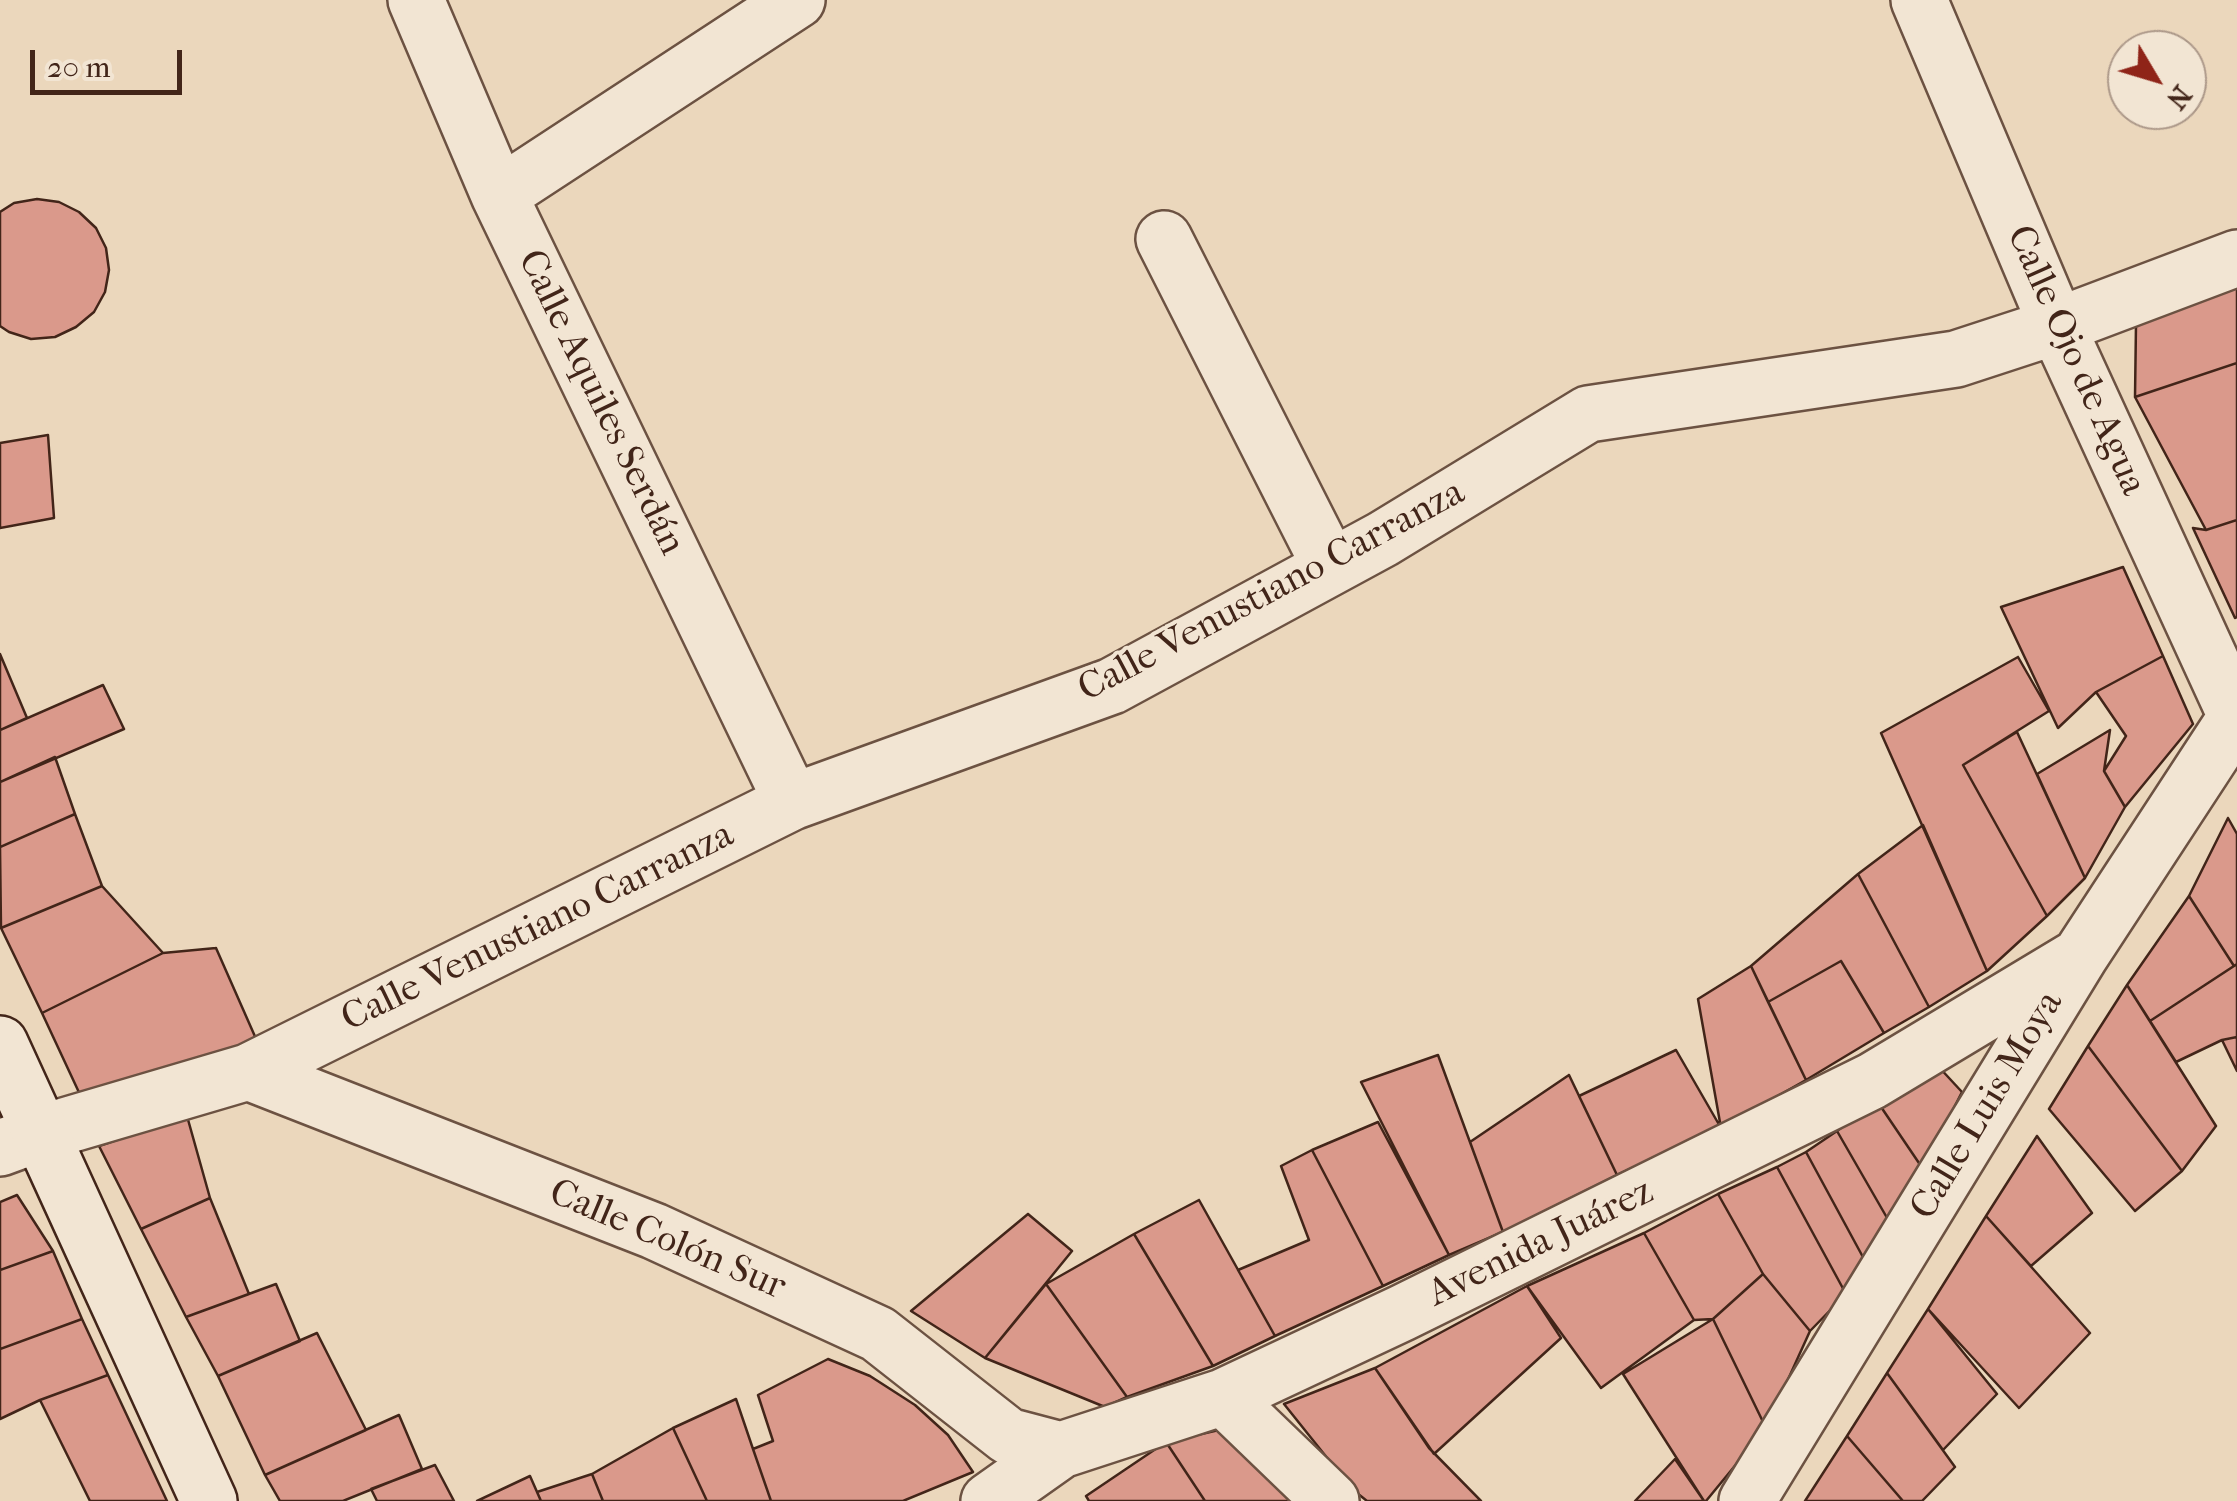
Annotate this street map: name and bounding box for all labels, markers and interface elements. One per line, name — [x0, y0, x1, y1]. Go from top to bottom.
scale bar — [35, 30, 188, 92]
north arrow — [2107, 30, 2207, 130]
text: 20 m — [47, 50, 110, 85]
text: N — [2160, 79, 2199, 116]
street label: Calle Ojo de Agua — [1995, 219, 2155, 503]
street label: Calle Aquiles Serdán — [506, 243, 694, 563]
street label: Calle Venustiano Carranza — [1071, 471, 1473, 713]
street label: Calle Venustiano Carranza — [335, 813, 741, 1043]
street label: Calle Luis Moya — [1902, 984, 2074, 1228]
street label: Avenida Juárez — [1421, 1170, 1661, 1318]
street label: Calle Colón Sur — [542, 1171, 792, 1311]

